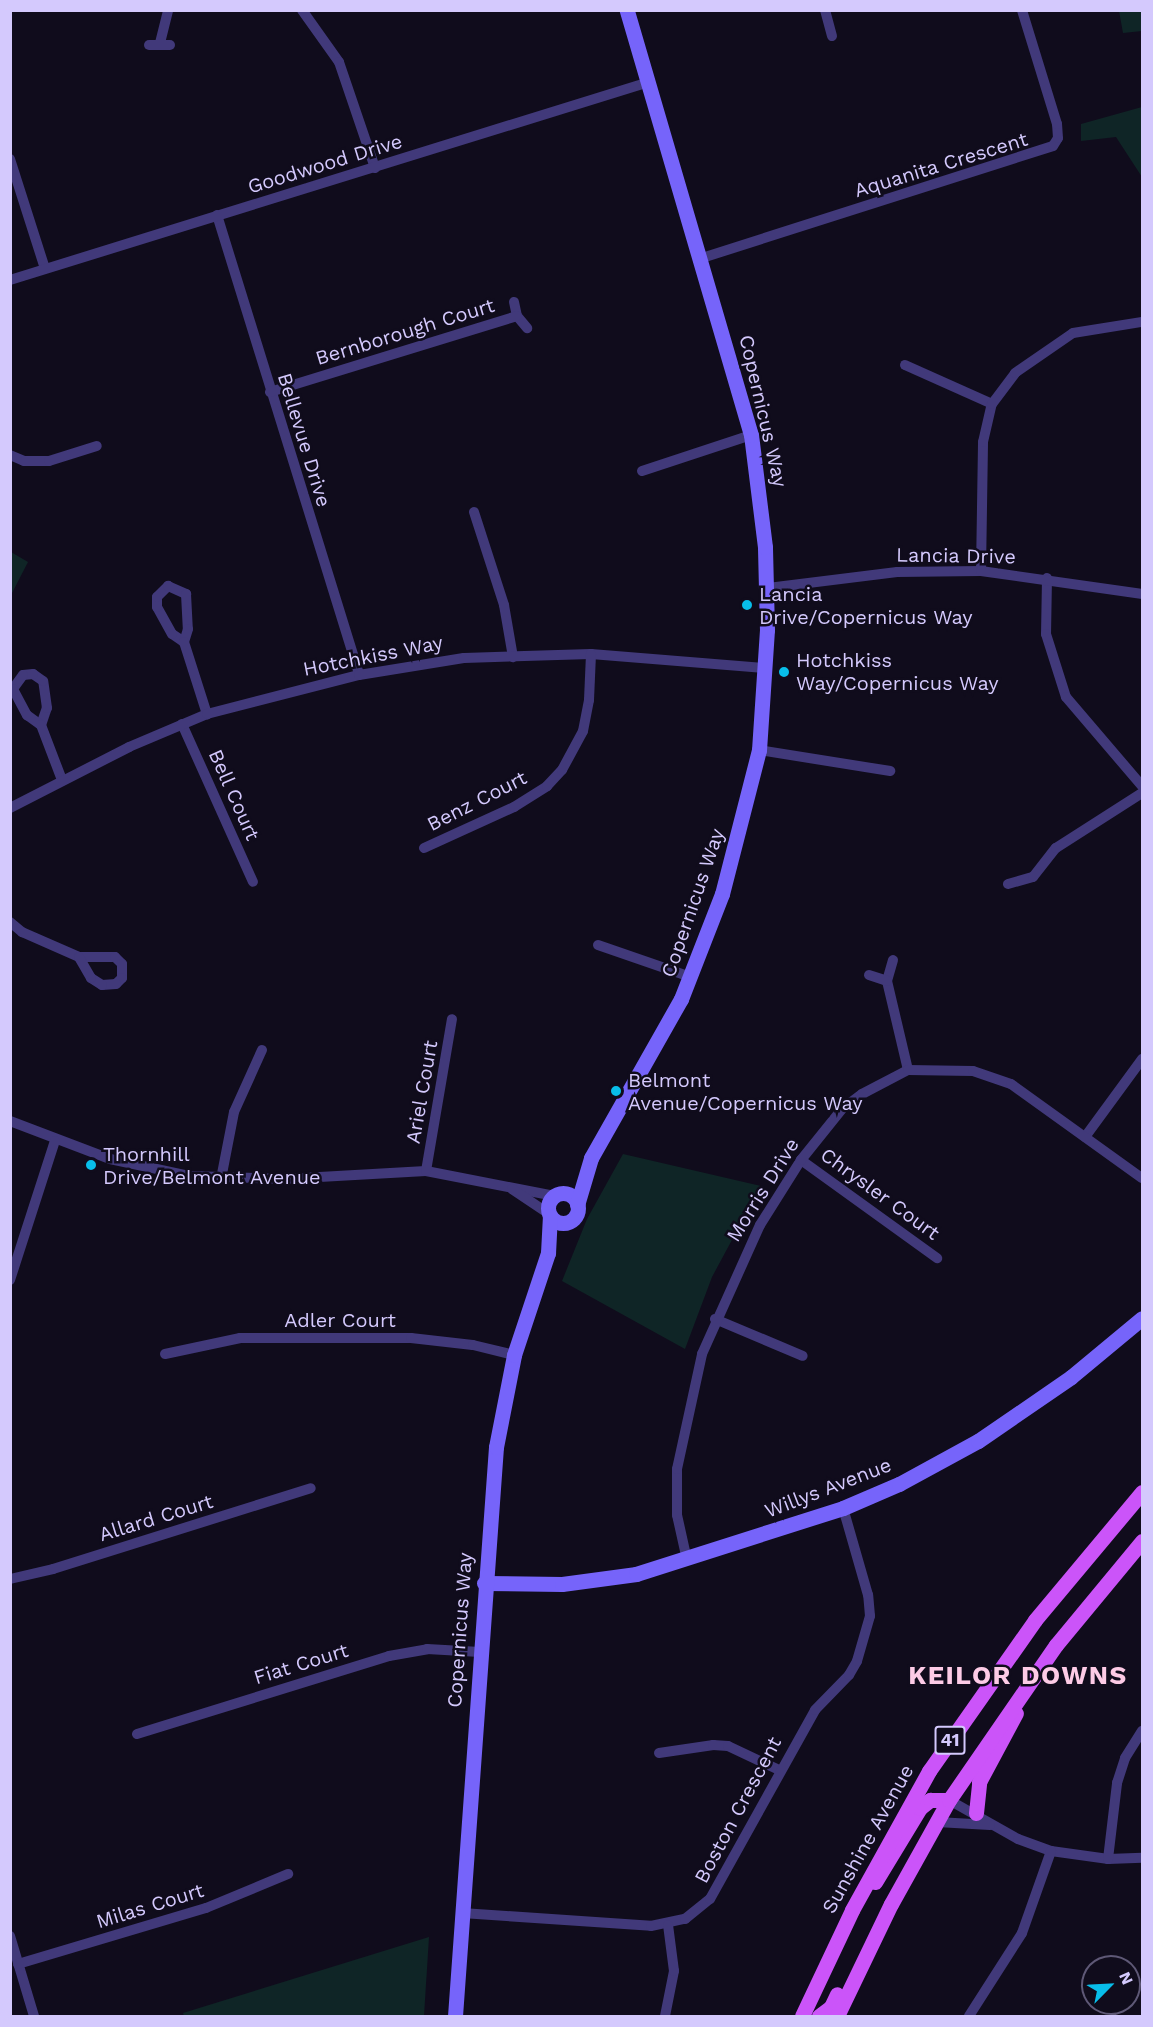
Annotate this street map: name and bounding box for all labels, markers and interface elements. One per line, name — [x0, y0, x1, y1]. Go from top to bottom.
street label: Aquanita Crescent — [851, 127, 1031, 203]
street label: Goodwood Drive — [245, 129, 405, 199]
street label: Bernborough Court — [313, 293, 497, 371]
street label: Copernicus Way — [734, 332, 792, 490]
street label: Bellevue Drive — [272, 370, 336, 510]
street label: Lancia Drive — [896, 543, 1016, 569]
place label: Lancia Drive/Copernicus Way — [759, 582, 973, 629]
marker: Lancia Drive/Copernicus Way — [740, 598, 754, 612]
street label: Hotchkiss Way — [301, 631, 445, 681]
place label: Hotchkiss Way/Copernicus Way — [796, 648, 999, 695]
marker: Hotchkiss Way/Copernicus Way — [777, 665, 791, 679]
street label: Bell Court — [203, 746, 265, 844]
street label: Benz Court — [423, 766, 531, 836]
street label: Copernicus Way — [656, 825, 730, 981]
street label: Ariel Court — [401, 1038, 443, 1146]
place label: Belmont Avenue/Copernicus Way — [628, 1068, 863, 1115]
marker: Belmont Avenue/Copernicus Way — [609, 1084, 623, 1098]
street label: Morris Drive — [722, 1134, 804, 1246]
place label: Thornhill Drive/Belmont Avenue — [103, 1142, 321, 1189]
street label: Chrysler Court — [816, 1143, 944, 1245]
marker: Thornhill Drive/Belmont Avenue — [84, 1158, 98, 1172]
street label: Adler Court — [284, 1308, 396, 1332]
street label: Willys Avenue — [761, 1453, 895, 1523]
street label: Allard Court — [96, 1489, 216, 1547]
street label: Copernicus Way — [443, 1551, 477, 1709]
street label: Fiat Court — [251, 1638, 351, 1690]
district label: KEILOR DOWNS — [908, 1660, 1128, 1692]
road number: 41 — [934, 1725, 966, 1755]
street label: Boston Crescent — [689, 1733, 787, 1887]
street label: Sunshine Avenue — [817, 1760, 919, 1918]
street label: Milas Court — [93, 1878, 207, 1934]
north arrow — [1081, 1955, 1141, 2015]
text: N — [1115, 1969, 1137, 1988]

